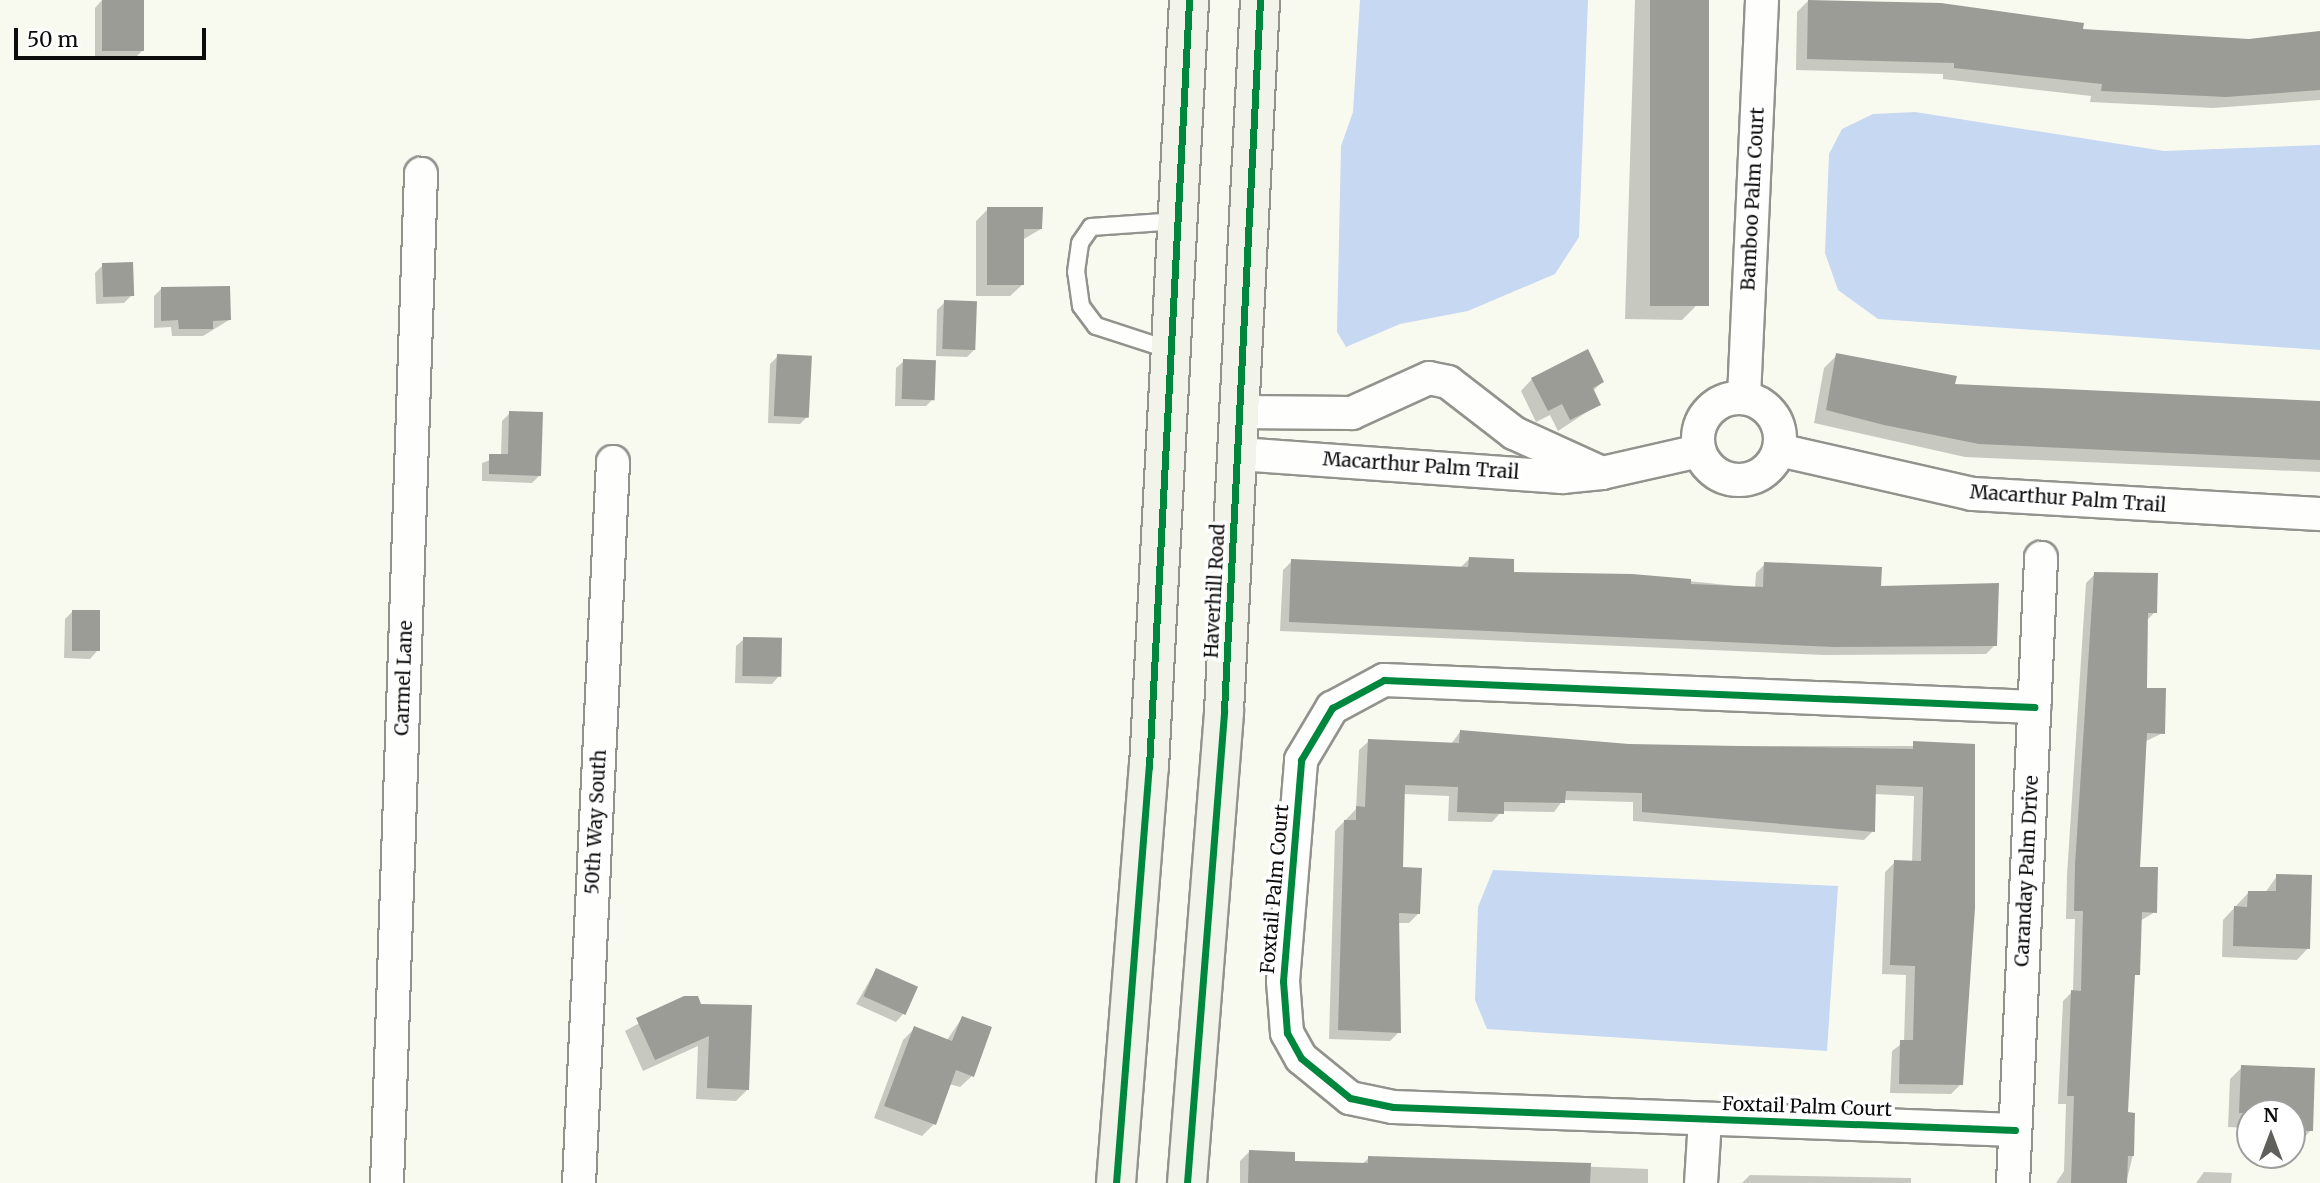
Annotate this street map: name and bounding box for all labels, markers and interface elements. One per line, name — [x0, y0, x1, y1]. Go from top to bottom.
scale bar — [18, 14, 210, 58]
text: 50 m — [27, 26, 78, 53]
street label: Bamboo Palm Court — [1737, 107, 1769, 291]
street label: Macarthur Palm Trail — [1322, 448, 1520, 484]
street label: Macarthur Palm Trail — [1969, 481, 2167, 517]
street label: Haverhill Road — [1200, 523, 1230, 659]
street label: Carmel Lane — [391, 620, 417, 736]
street label: 50th Way South — [581, 749, 611, 895]
street label: Caranday Palm Drive — [2011, 775, 2043, 967]
street label: Foxtail Palm Court — [1256, 803, 1294, 975]
street label: Foxtail Palm Court — [1722, 1093, 1892, 1121]
north arrow — [2236, 1099, 2306, 1169]
text: N — [2263, 1103, 2279, 1127]

